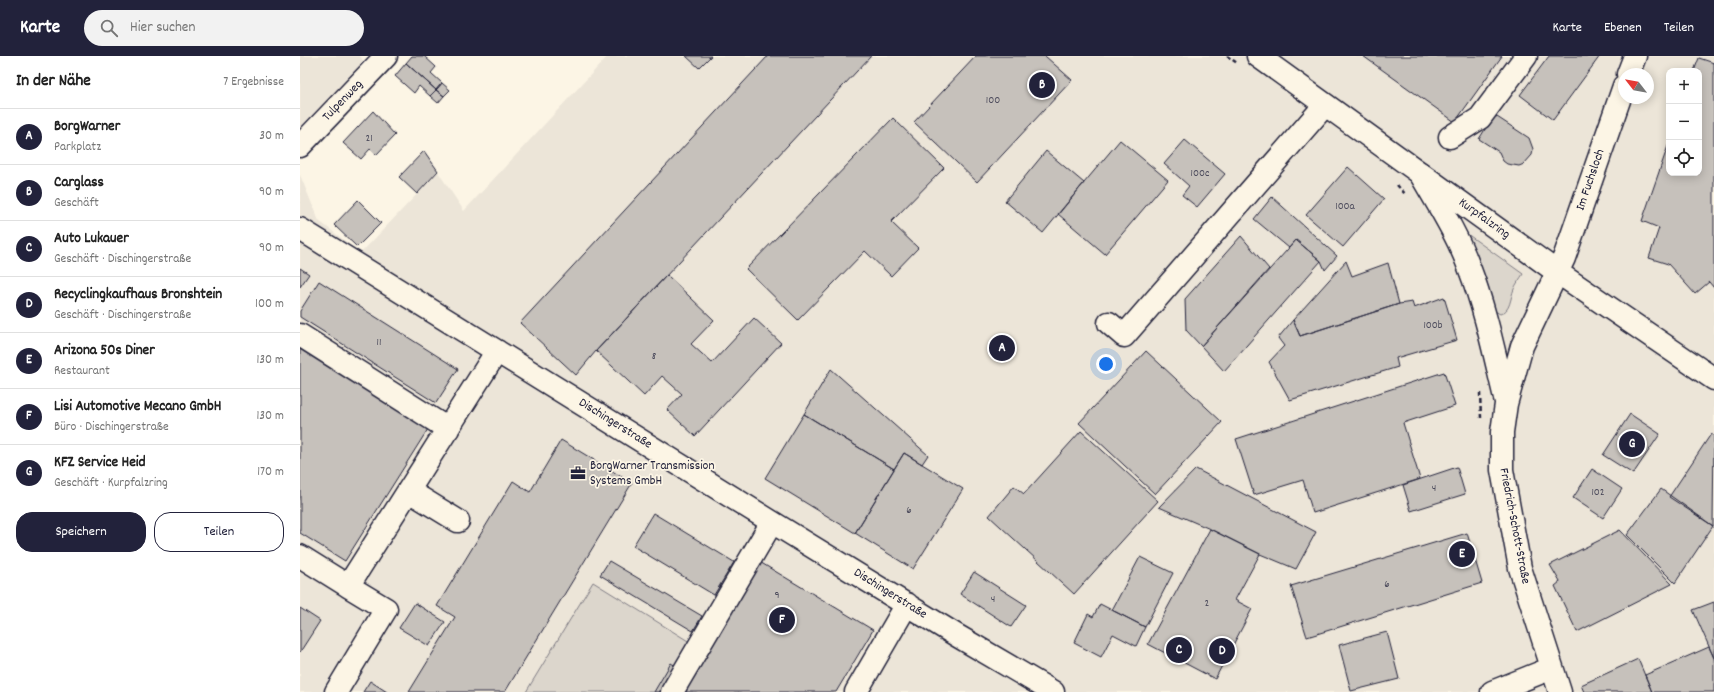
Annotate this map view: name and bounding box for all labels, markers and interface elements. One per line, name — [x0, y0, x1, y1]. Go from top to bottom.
search box — [84, 10, 364, 46]
text: Karte — [20, 15, 60, 42]
icon: search — [98, 17, 120, 39]
text: Hier suchen — [130, 17, 195, 39]
text: Karte — [1552, 18, 1582, 38]
text: Ebenen — [1604, 18, 1642, 38]
text: Teilen — [1664, 18, 1694, 38]
north arrow — [1618, 68, 1654, 104]
map controls — [1666, 68, 1702, 176]
button: + — [1666, 68, 1702, 104]
text: In der Nähe — [16, 70, 91, 94]
pin: B — [1029, 70, 1055, 100]
text: 7 Ergebnisse — [223, 73, 284, 92]
street label: Tulpenweg — [318, 76, 368, 126]
house number: 100 — [986, 93, 1000, 109]
button: − — [1666, 104, 1702, 140]
text: BorgWarner — [54, 116, 120, 138]
text: A — [25, 127, 33, 146]
text: 30 m — [259, 127, 284, 146]
house number: 21 — [365, 131, 373, 147]
text: Parkplatz — [54, 138, 101, 157]
button: locate — [1666, 140, 1702, 176]
street label: Im Fuchsloch — [1572, 147, 1610, 213]
house number: 100c — [1191, 166, 1209, 182]
text: Carglass — [54, 172, 104, 194]
text: B — [26, 183, 32, 202]
text: 90 m — [259, 183, 284, 202]
text: Geschäft — [54, 194, 99, 213]
street label: Kurpfalzring — [1454, 194, 1514, 245]
house number: 100a — [1335, 199, 1356, 215]
text: Auto Lukauer — [54, 228, 129, 250]
text: C — [26, 239, 32, 258]
text: 90 m — [259, 239, 284, 258]
text: Geschäft · Dischingerstraße — [54, 250, 191, 269]
text: Recyclingkaufhaus Bronshtein — [54, 284, 222, 306]
text: D — [26, 295, 32, 314]
text: 100 m — [255, 295, 284, 314]
text: Geschäft · Dischingerstraße — [54, 306, 191, 325]
house number: 100b — [1423, 318, 1443, 334]
pin: A — [989, 333, 1015, 363]
house number: 11 — [377, 335, 381, 351]
text: Arizona 50s Diner — [54, 340, 155, 362]
house number: 8 — [652, 349, 656, 365]
text: E — [26, 351, 32, 370]
text: 130 m — [256, 351, 284, 370]
your location — [1096, 354, 1116, 374]
text: Restaurant — [54, 362, 110, 381]
street label: Dischingerstraße — [575, 394, 656, 454]
text: Lisi Automotive Mecano GmbH — [54, 396, 221, 418]
text: F — [26, 407, 32, 426]
text: 130 m — [256, 407, 284, 426]
text: Büro · Dischingerstraße — [54, 418, 169, 437]
pin: G — [1619, 429, 1645, 459]
text: KFZ Service Heid — [54, 452, 146, 474]
place label: BorgWarner Transmission Systems GmbH — [590, 457, 714, 491]
text: G — [26, 463, 32, 482]
text: 170 m — [257, 463, 284, 482]
office icon: BorgWarner Transmission Systems GmbH — [569, 464, 587, 482]
street label: Friedrich-Schott-Straße — [1493, 466, 1535, 586]
text: Geschäft · Kurpfalzring — [54, 474, 168, 493]
house number: 4 — [1432, 481, 1436, 497]
house number: 102 — [1591, 485, 1605, 501]
house number: 6 — [906, 503, 912, 519]
button: Speichern — [16, 512, 146, 552]
button: Teilen — [154, 512, 284, 552]
pin: E — [1449, 539, 1475, 569]
street label: Dischingerstraße — [850, 564, 931, 624]
house number: 6 — [1384, 577, 1390, 593]
house number: 9 — [774, 588, 780, 604]
house number: 4 — [991, 592, 995, 608]
house number: 2 — [1205, 596, 1210, 612]
pin: F — [769, 605, 795, 635]
pin: C — [1166, 635, 1192, 665]
pin: D — [1209, 636, 1235, 666]

